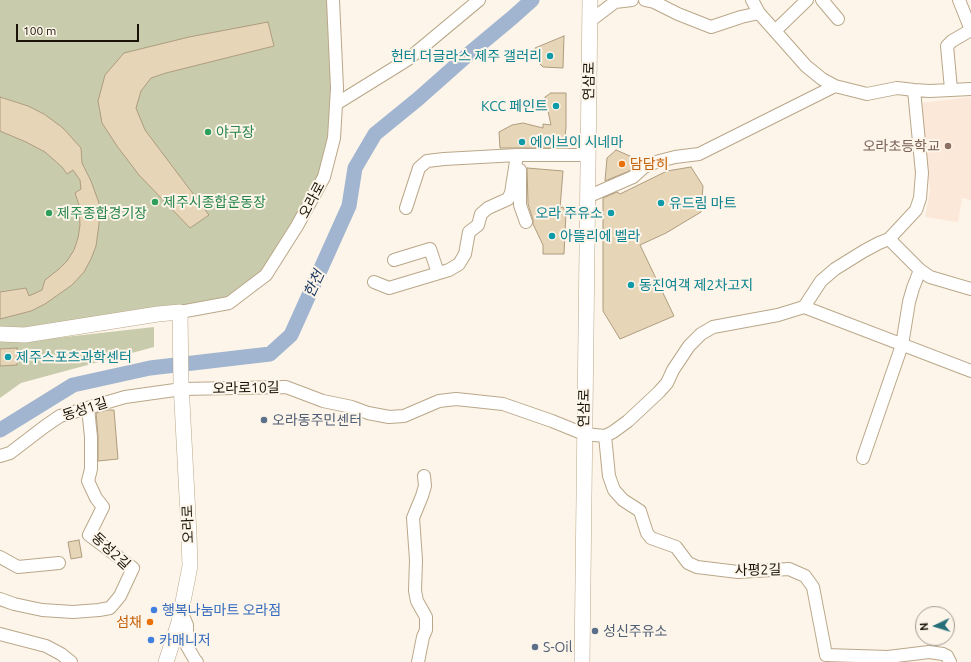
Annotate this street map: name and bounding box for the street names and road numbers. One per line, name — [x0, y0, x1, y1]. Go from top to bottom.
street label: 연삼로 — [580, 62, 598, 100]
street label: 오라로 — [296, 179, 328, 221]
street label: 오라로10길 — [212, 379, 280, 397]
street label: 연삼로 — [575, 389, 593, 427]
street label: 동성1길 — [60, 394, 110, 424]
street label: 오라로 — [179, 504, 197, 544]
street label: 동성2길 — [88, 529, 134, 573]
street label: 사평2길 — [735, 561, 781, 579]

